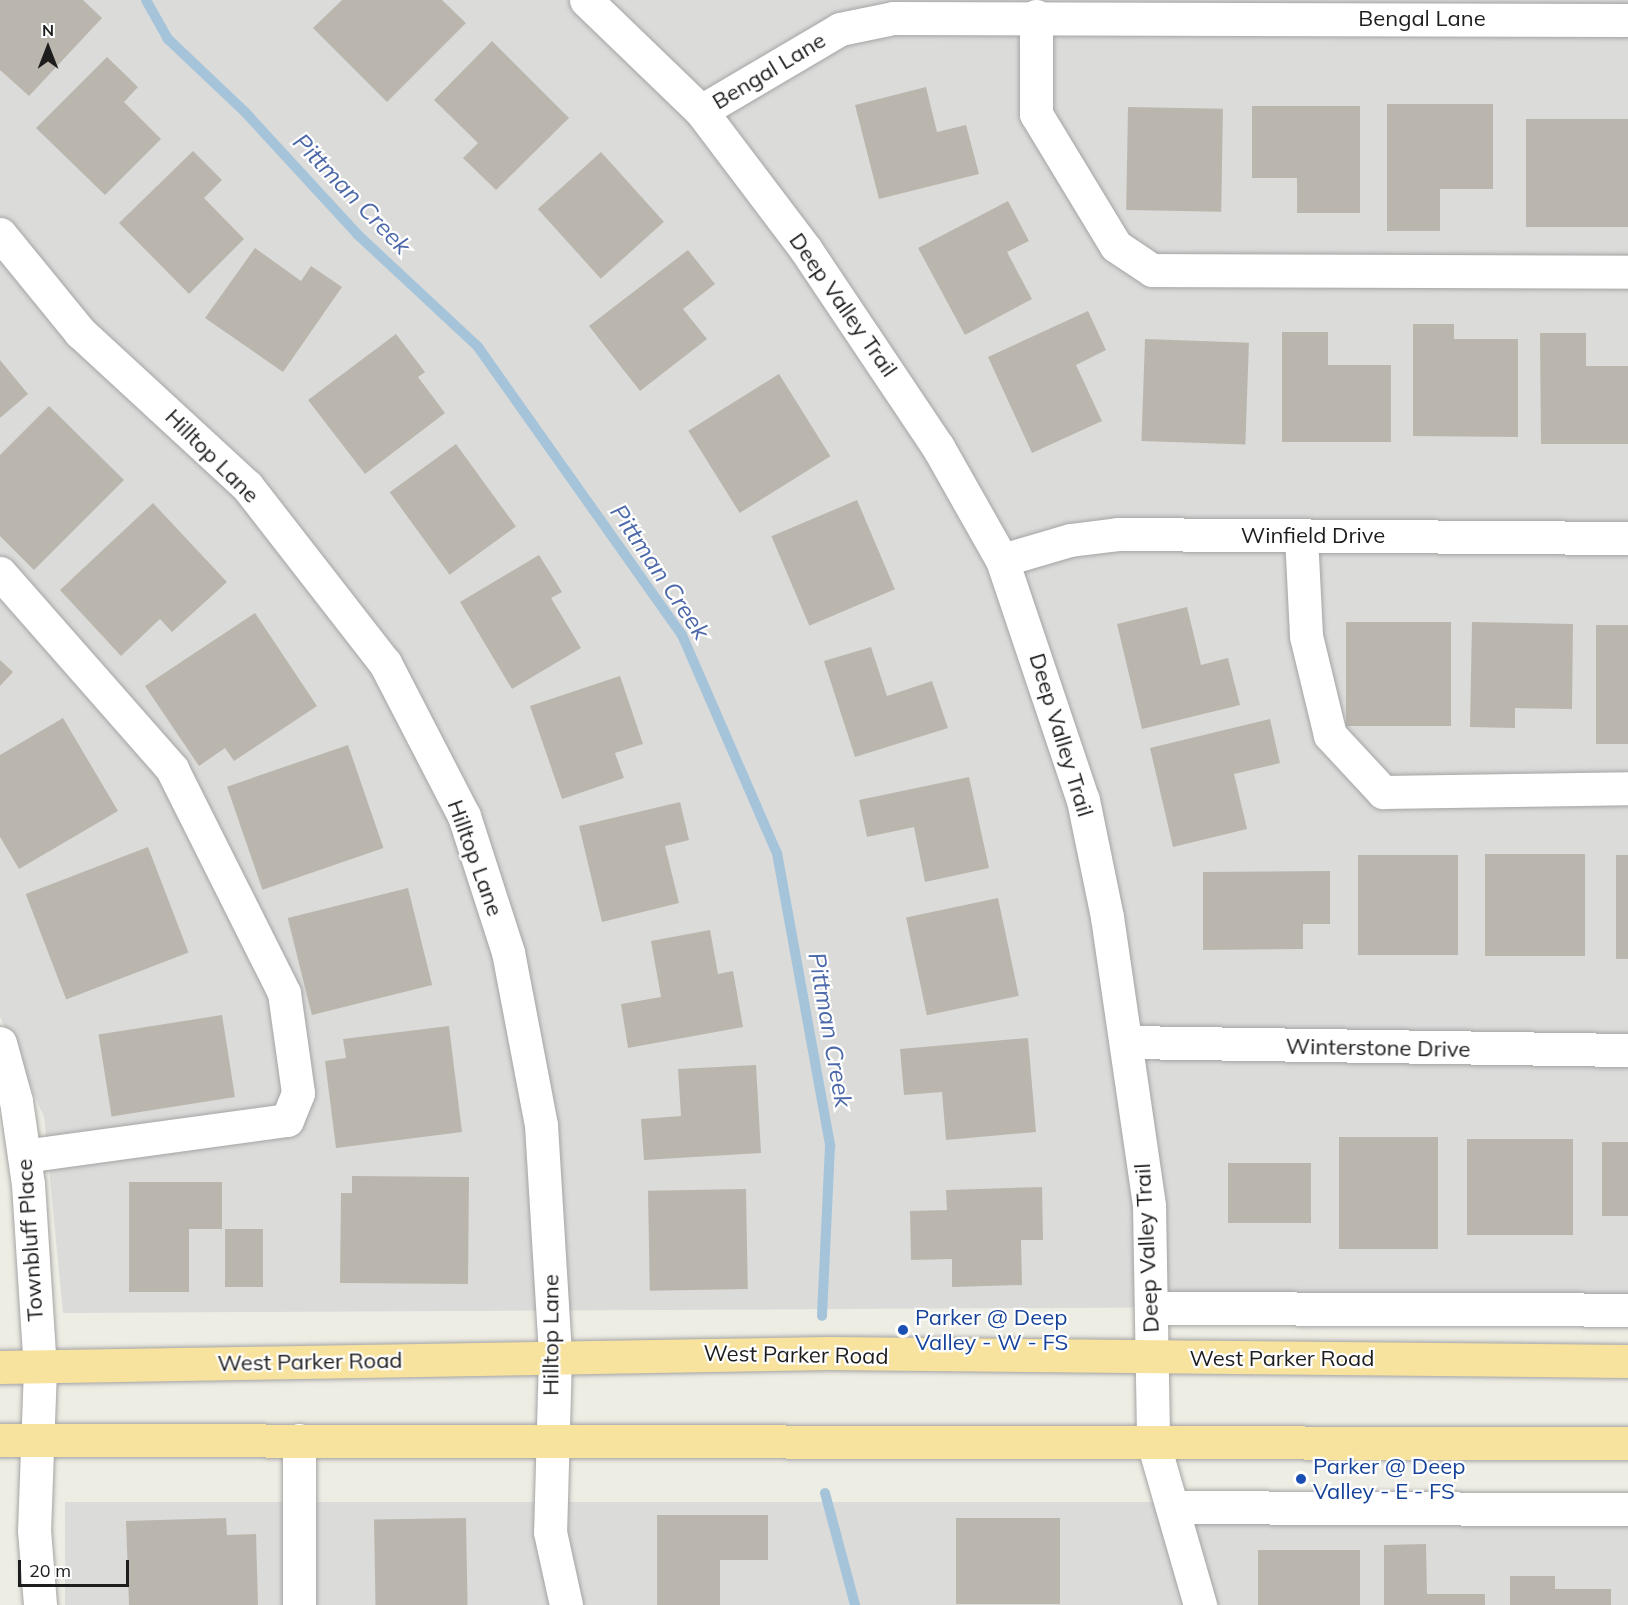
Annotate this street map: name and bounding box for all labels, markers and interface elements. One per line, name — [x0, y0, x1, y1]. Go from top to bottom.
street label: Bengal Lane — [1358, 6, 1486, 32]
north arrow — [18, 18, 78, 78]
text: N — [42, 20, 54, 40]
street label: Bengal Lane — [708, 27, 830, 115]
water label: Pittman Creek — [287, 128, 417, 260]
street label: Deep Valley Trail — [784, 228, 902, 382]
street label: Hilltop Lane — [160, 404, 264, 508]
water label: Pittman Creek — [604, 499, 716, 645]
street label: Winfield Drive — [1241, 523, 1385, 549]
street label: Deep Valley Trail — [1024, 650, 1098, 820]
street label: Hilltop Lane — [442, 796, 508, 920]
water label: Pittman Creek — [802, 950, 858, 1110]
street label: Winterstone Drive — [1285, 1033, 1471, 1063]
street label: Townbluff Place — [11, 1158, 49, 1322]
street label: Deep Valley Trail — [1129, 1163, 1165, 1333]
street label: Hilltop Lane — [538, 1274, 564, 1396]
place label: Parker @ Deep Valley - W - FS — [915, 1304, 1068, 1356]
marker: Parker @ Deep Valley - W - FS — [896, 1323, 910, 1337]
street label: West Parker Road — [703, 1340, 889, 1370]
street label: West Parker Road — [1189, 1346, 1375, 1372]
street label: West Parker Road — [217, 1347, 403, 1377]
place label: Parker @ Deep Valley - E - FS — [1313, 1453, 1465, 1504]
marker: Parker @ Deep Valley - E - FS — [1294, 1472, 1308, 1486]
scale bar — [21, 1548, 132, 1586]
text: 20 m — [29, 1559, 71, 1582]

